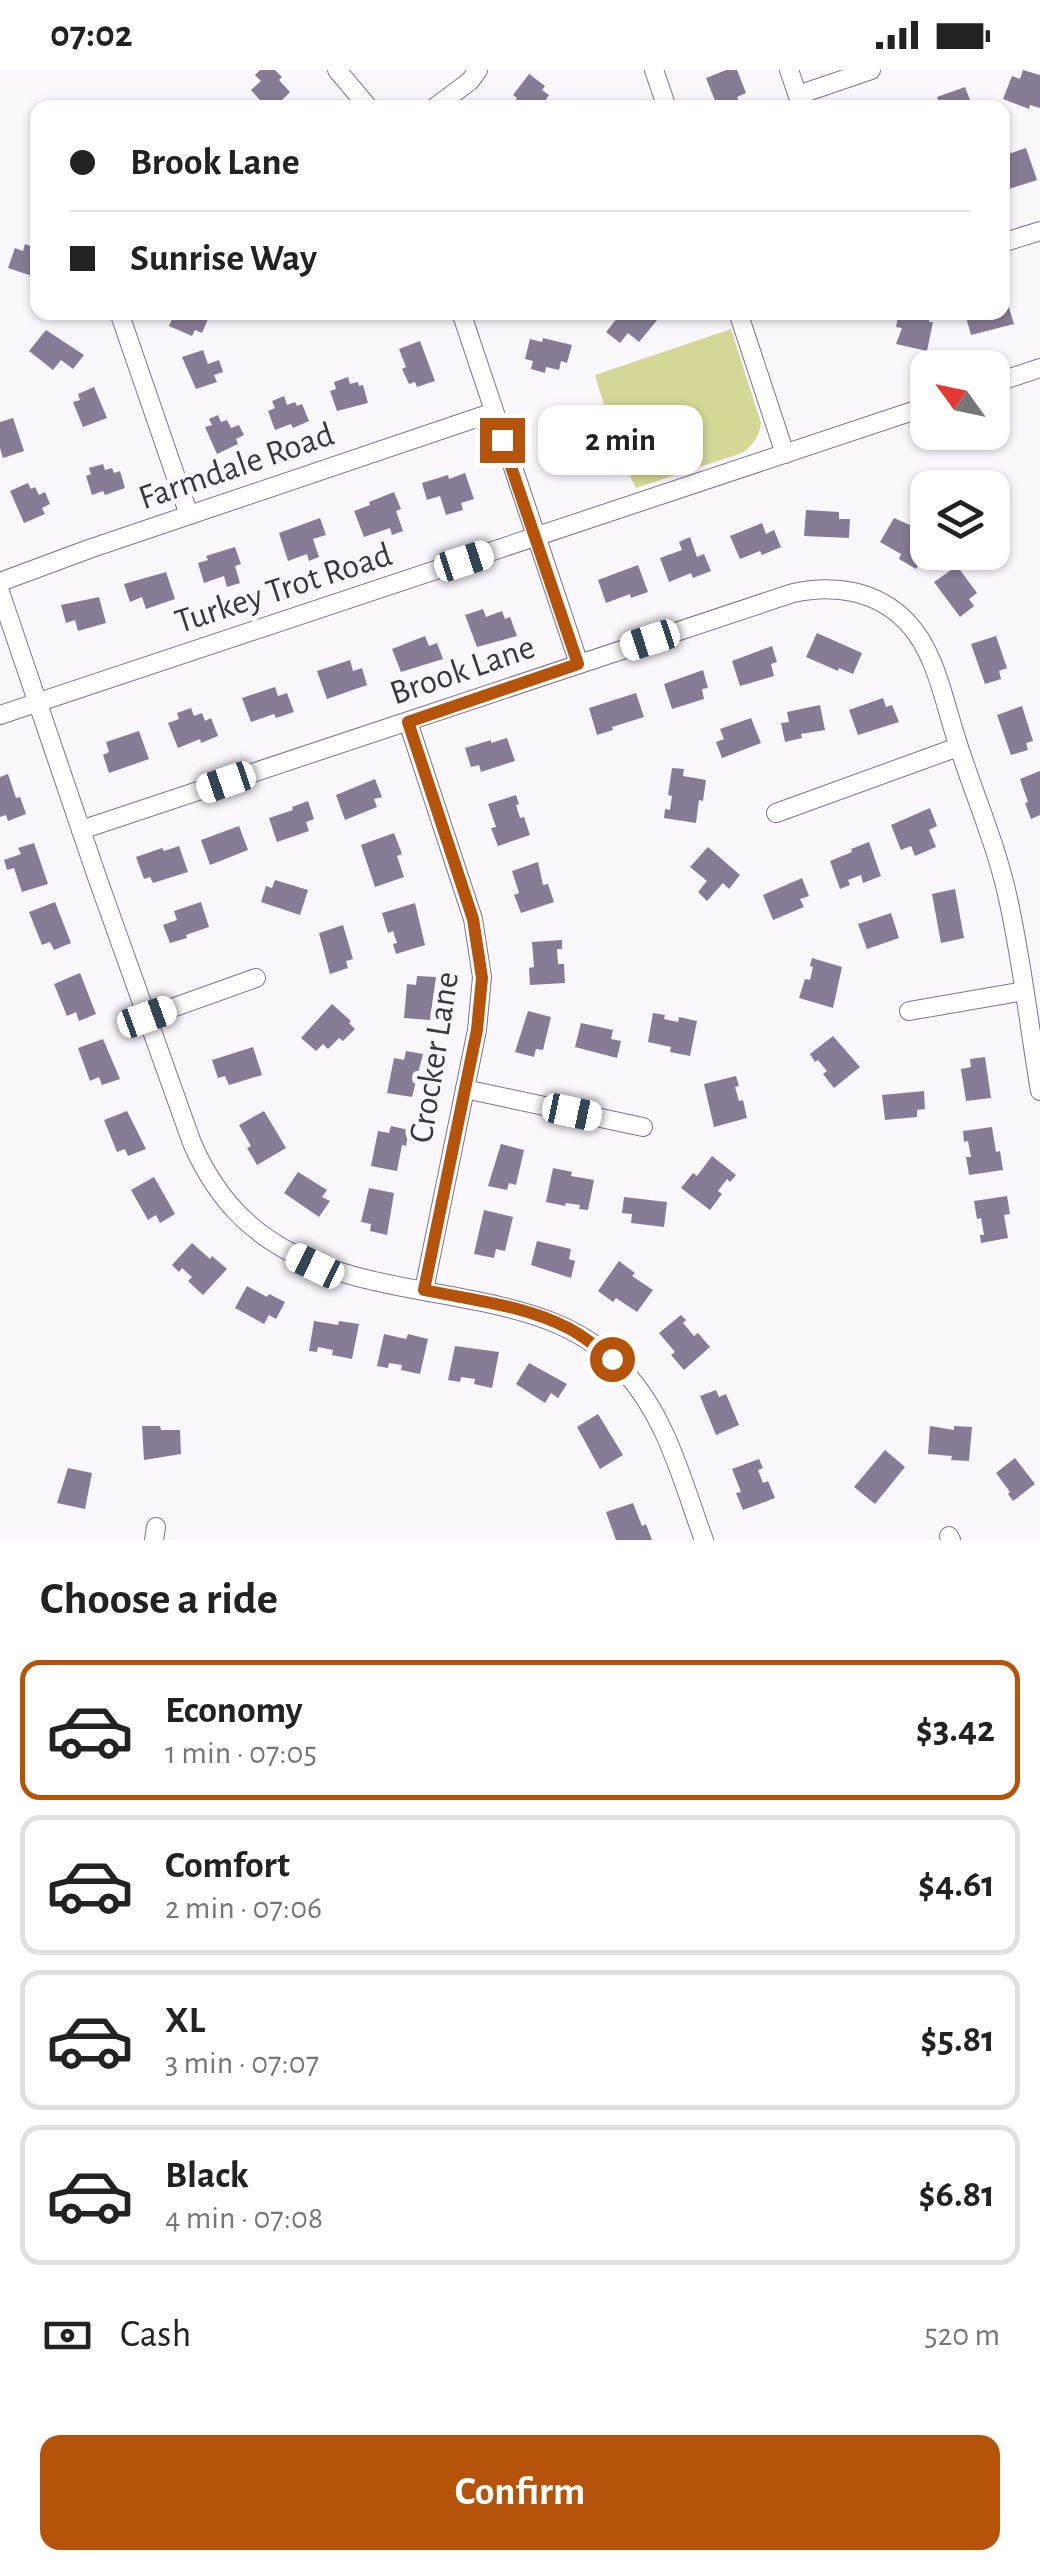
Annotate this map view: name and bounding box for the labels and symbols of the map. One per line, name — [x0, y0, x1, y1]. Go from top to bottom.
north arrow — [910, 350, 1010, 450]
callout: 2 min — [537, 405, 702, 475]
street label: Farmdale Road — [134, 417, 339, 516]
route end — [480, 418, 525, 463]
street label: Turkey Trot Road — [171, 537, 396, 640]
car — [431, 537, 497, 585]
car — [617, 616, 683, 664]
street label: Brook Lane — [386, 629, 539, 711]
car — [193, 758, 259, 806]
street label: Crocker Lane — [404, 969, 465, 1145]
car — [114, 993, 180, 1041]
car — [540, 1091, 604, 1133]
car — [281, 1239, 349, 1293]
route start — [590, 1337, 635, 1382]

